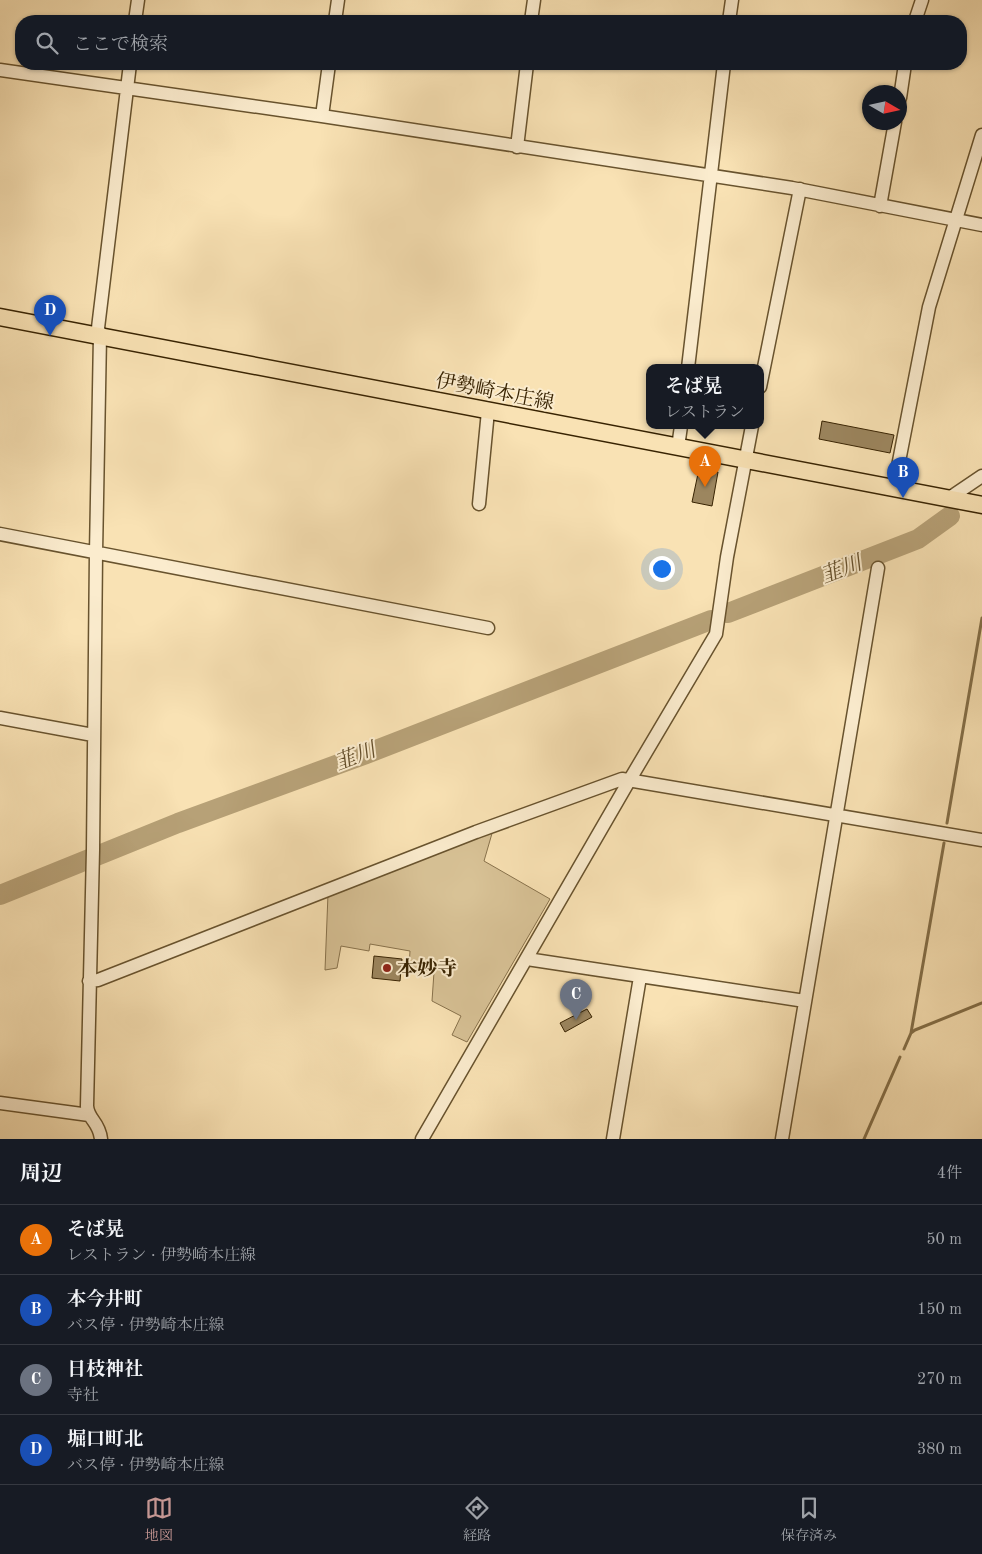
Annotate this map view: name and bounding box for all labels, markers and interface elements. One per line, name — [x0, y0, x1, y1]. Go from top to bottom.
search box — [15, 15, 967, 70]
icon: search — [33, 29, 61, 57]
text: ここで検索 — [73, 36, 168, 55]
north arrow — [862, 85, 907, 130]
pin: D — [34, 295, 66, 336]
popup — [646, 364, 764, 429]
street label: 伊勢崎本庄線 — [434, 370, 556, 414]
text: そば晃 — [665, 378, 722, 397]
text: レストラン — [665, 405, 745, 421]
pin: A — [689, 446, 721, 487]
pin: B — [887, 457, 919, 498]
water label: 韮川 — [817, 550, 867, 588]
your location — [649, 556, 675, 582]
water label: 韮川 — [331, 737, 381, 775]
place label: 本妙寺 — [397, 958, 457, 980]
marker: 本妙寺 — [381, 962, 393, 974]
pin: C — [560, 979, 592, 1020]
text: 周辺 — [20, 1164, 62, 1185]
text: 4件 — [937, 1166, 962, 1182]
text: そば晃 — [67, 1221, 124, 1240]
text: A — [30, 1232, 42, 1248]
text: 50 m — [926, 1232, 962, 1248]
text: レストラン · 伊勢崎本庄線 — [67, 1248, 256, 1264]
text: 本今井町 — [67, 1291, 143, 1310]
text: B — [30, 1302, 42, 1318]
text: 150 m — [917, 1302, 962, 1318]
text: バス停 · 伊勢崎本庄線 — [67, 1318, 224, 1334]
text: 日枝神社 — [67, 1361, 143, 1380]
text: C — [31, 1372, 41, 1388]
text: 270 m — [917, 1372, 962, 1388]
text: 寺社 — [67, 1388, 99, 1404]
text: 堀口町北 — [67, 1431, 143, 1450]
text: D — [30, 1442, 42, 1458]
text: 380 m — [917, 1442, 962, 1458]
text: バス停 · 伊勢崎本庄線 — [67, 1458, 224, 1474]
tab: 地図 — [145, 1494, 173, 1545]
tab: 経路 — [463, 1494, 491, 1545]
tab: 保存済み — [781, 1494, 837, 1545]

